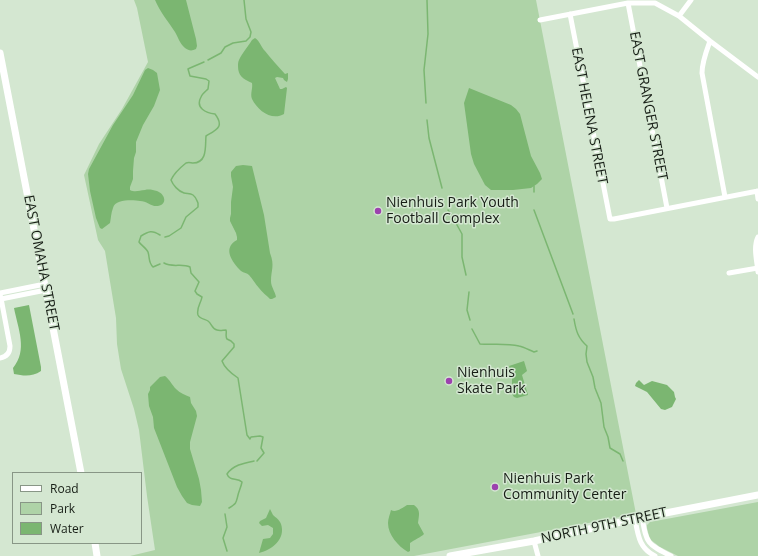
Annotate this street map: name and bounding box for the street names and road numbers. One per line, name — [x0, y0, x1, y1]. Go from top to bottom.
street label: EAST GRANGER STREET — [625, 30, 671, 182]
street label: EAST HELENA STREET — [567, 46, 611, 186]
street label: EAST OMAHA STREET — [20, 194, 62, 332]
street label: NORTH 9TH STREET — [539, 504, 669, 548]

